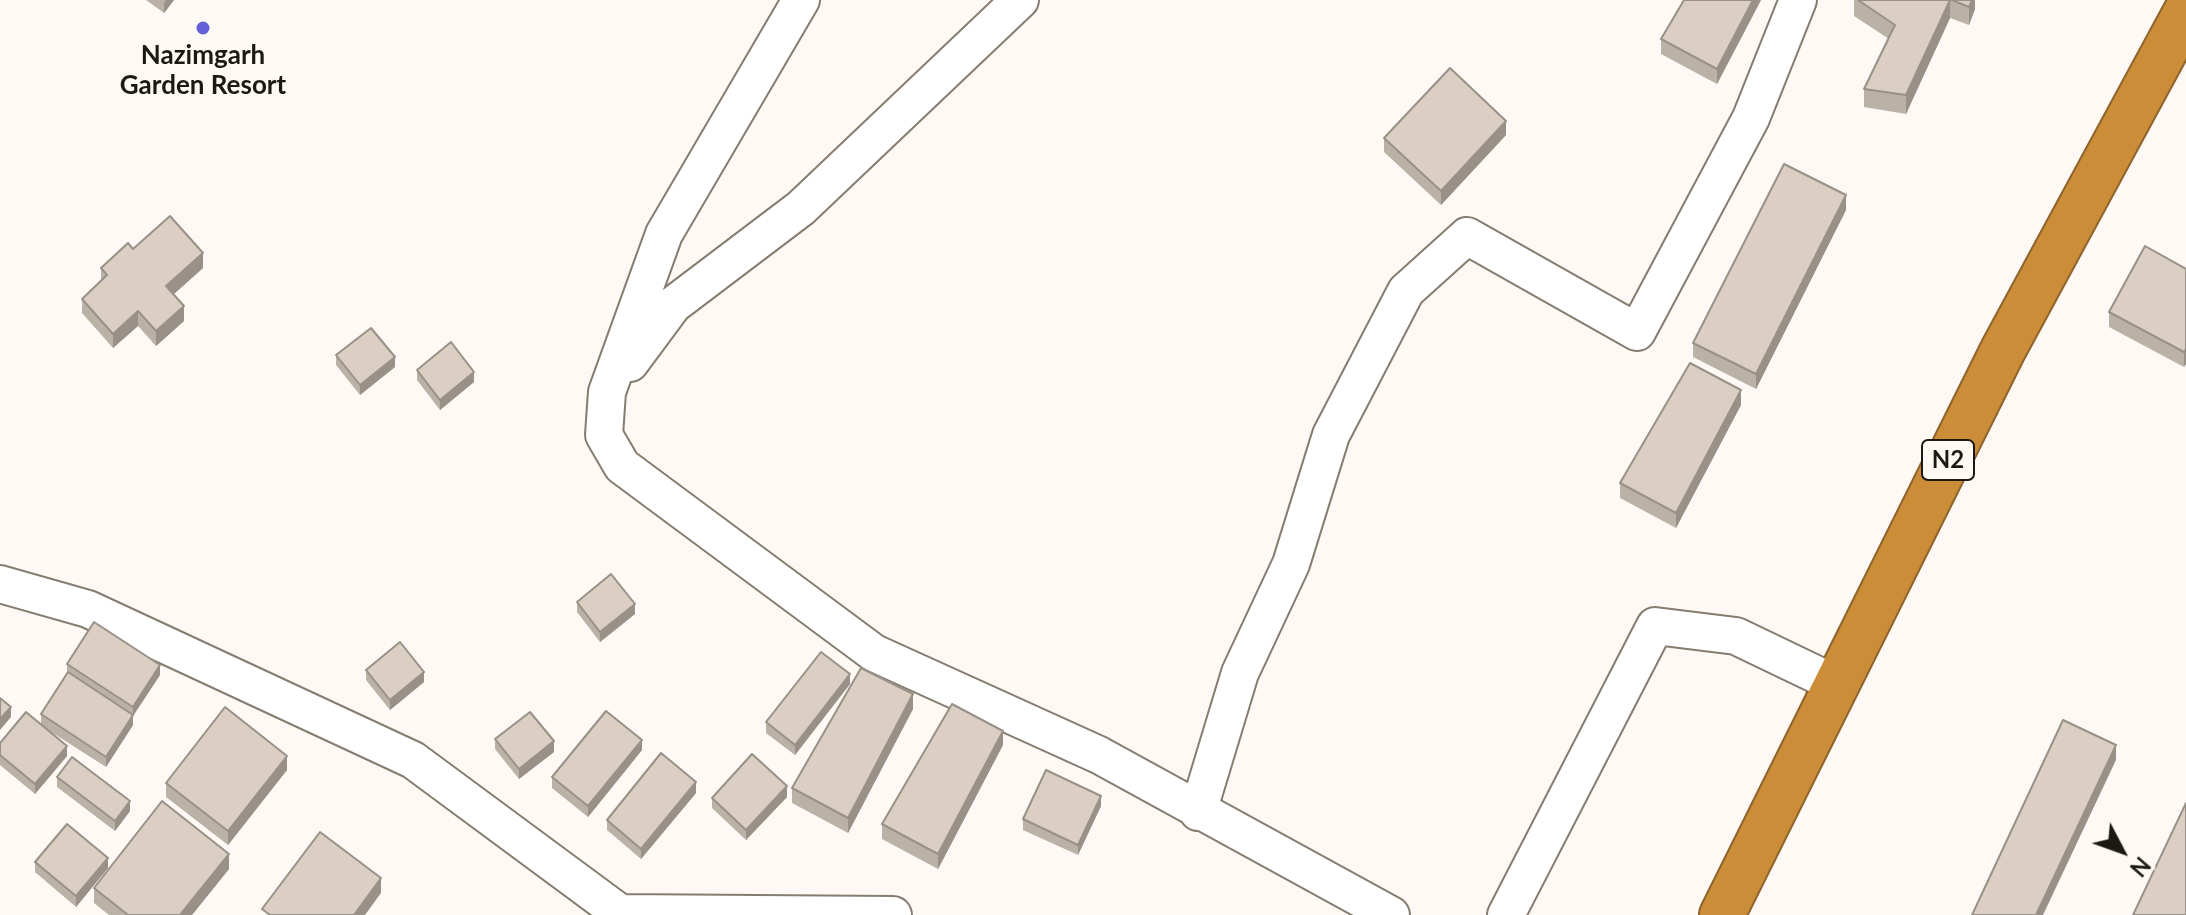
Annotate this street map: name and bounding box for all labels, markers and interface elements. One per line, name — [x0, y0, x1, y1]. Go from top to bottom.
marker: Nazimgarh Garden Resort — [194, 19, 212, 37]
place label: Nazimgarh Garden Resort — [120, 40, 286, 102]
road number: N2 — [1922, 440, 1974, 480]
north arrow — [2082, 811, 2162, 891]
text: N — [2125, 852, 2156, 882]

